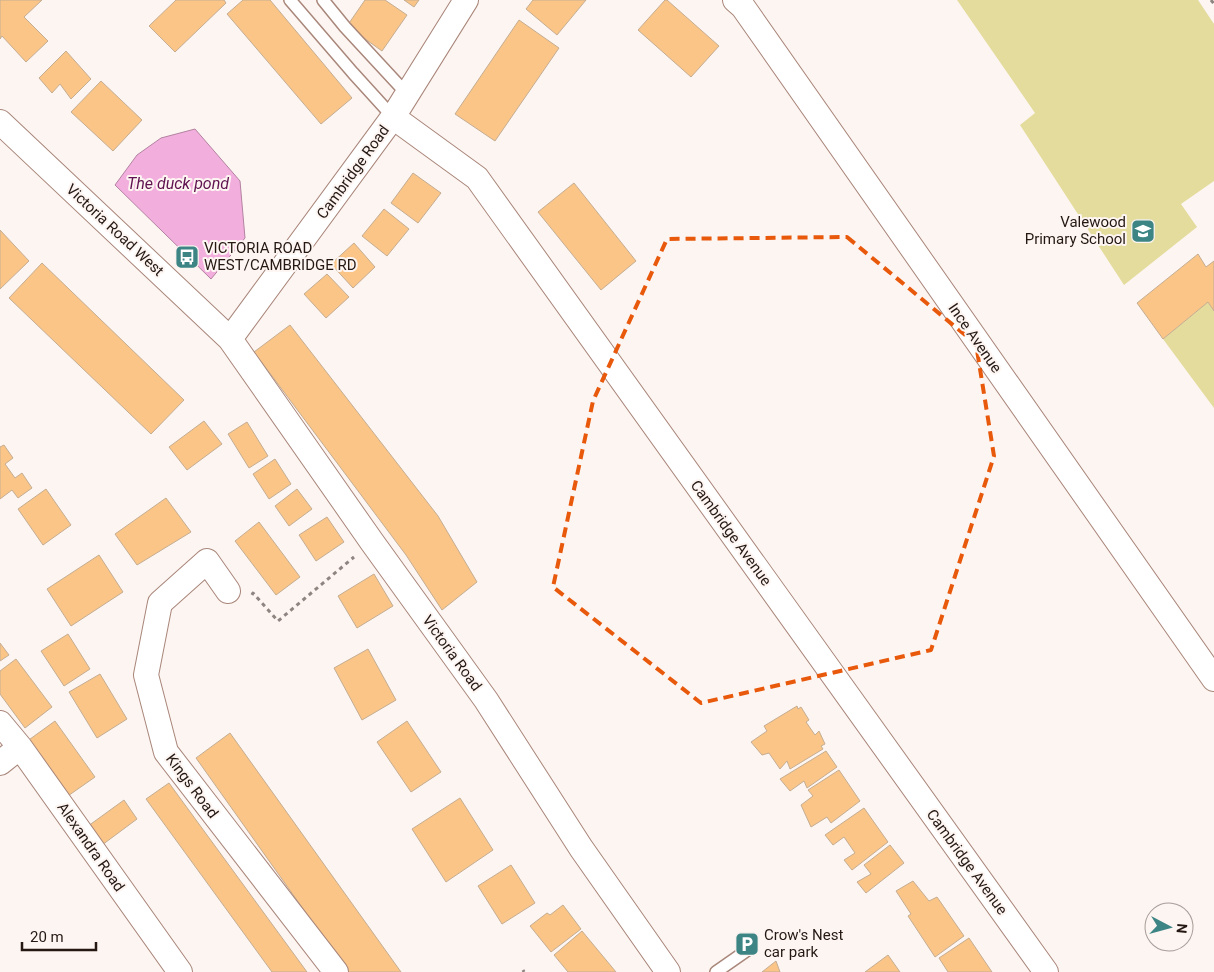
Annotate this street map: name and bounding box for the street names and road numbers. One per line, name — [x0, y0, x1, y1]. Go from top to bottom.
street label: Cambridge Road — [313, 122, 393, 222]
street label: Victoria Road West — [62, 180, 168, 280]
street label: Ince Avenue — [944, 300, 1006, 376]
street label: Cambridge Avenue — [687, 477, 775, 589]
street label: Victoria Road — [418, 612, 486, 694]
street label: Kings Road — [162, 750, 222, 822]
street label: Alexandra Road — [54, 799, 128, 895]
street label: Cambridge Avenue — [923, 806, 1011, 918]

